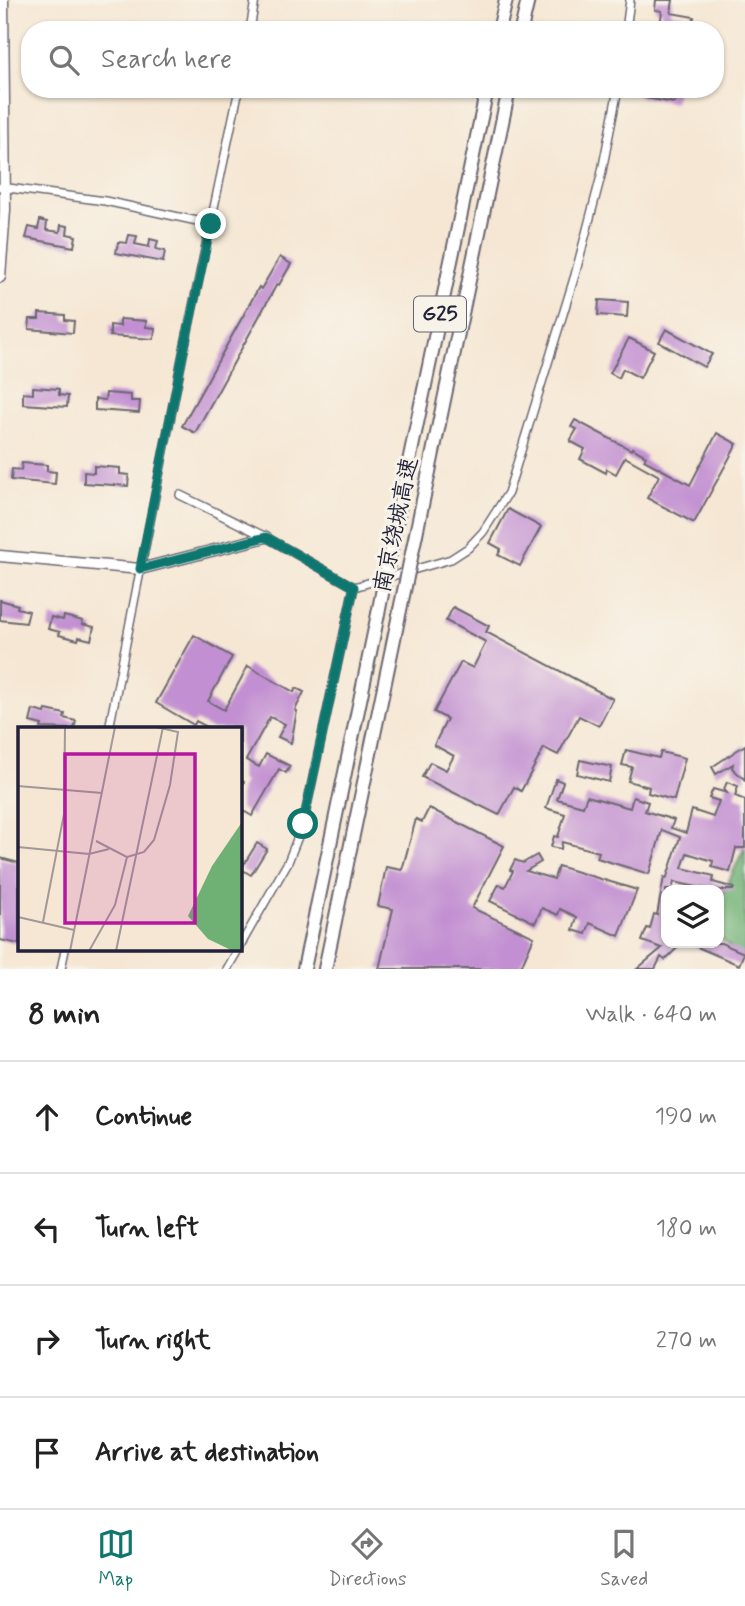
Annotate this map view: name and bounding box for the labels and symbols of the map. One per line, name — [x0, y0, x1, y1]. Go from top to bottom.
route end — [195, 208, 226, 239]
road number: G25 — [414, 296, 466, 332]
street label: 南京绕城高速 — [368, 454, 426, 596]
inset map — [18, 727, 242, 951]
route start — [287, 808, 318, 839]

